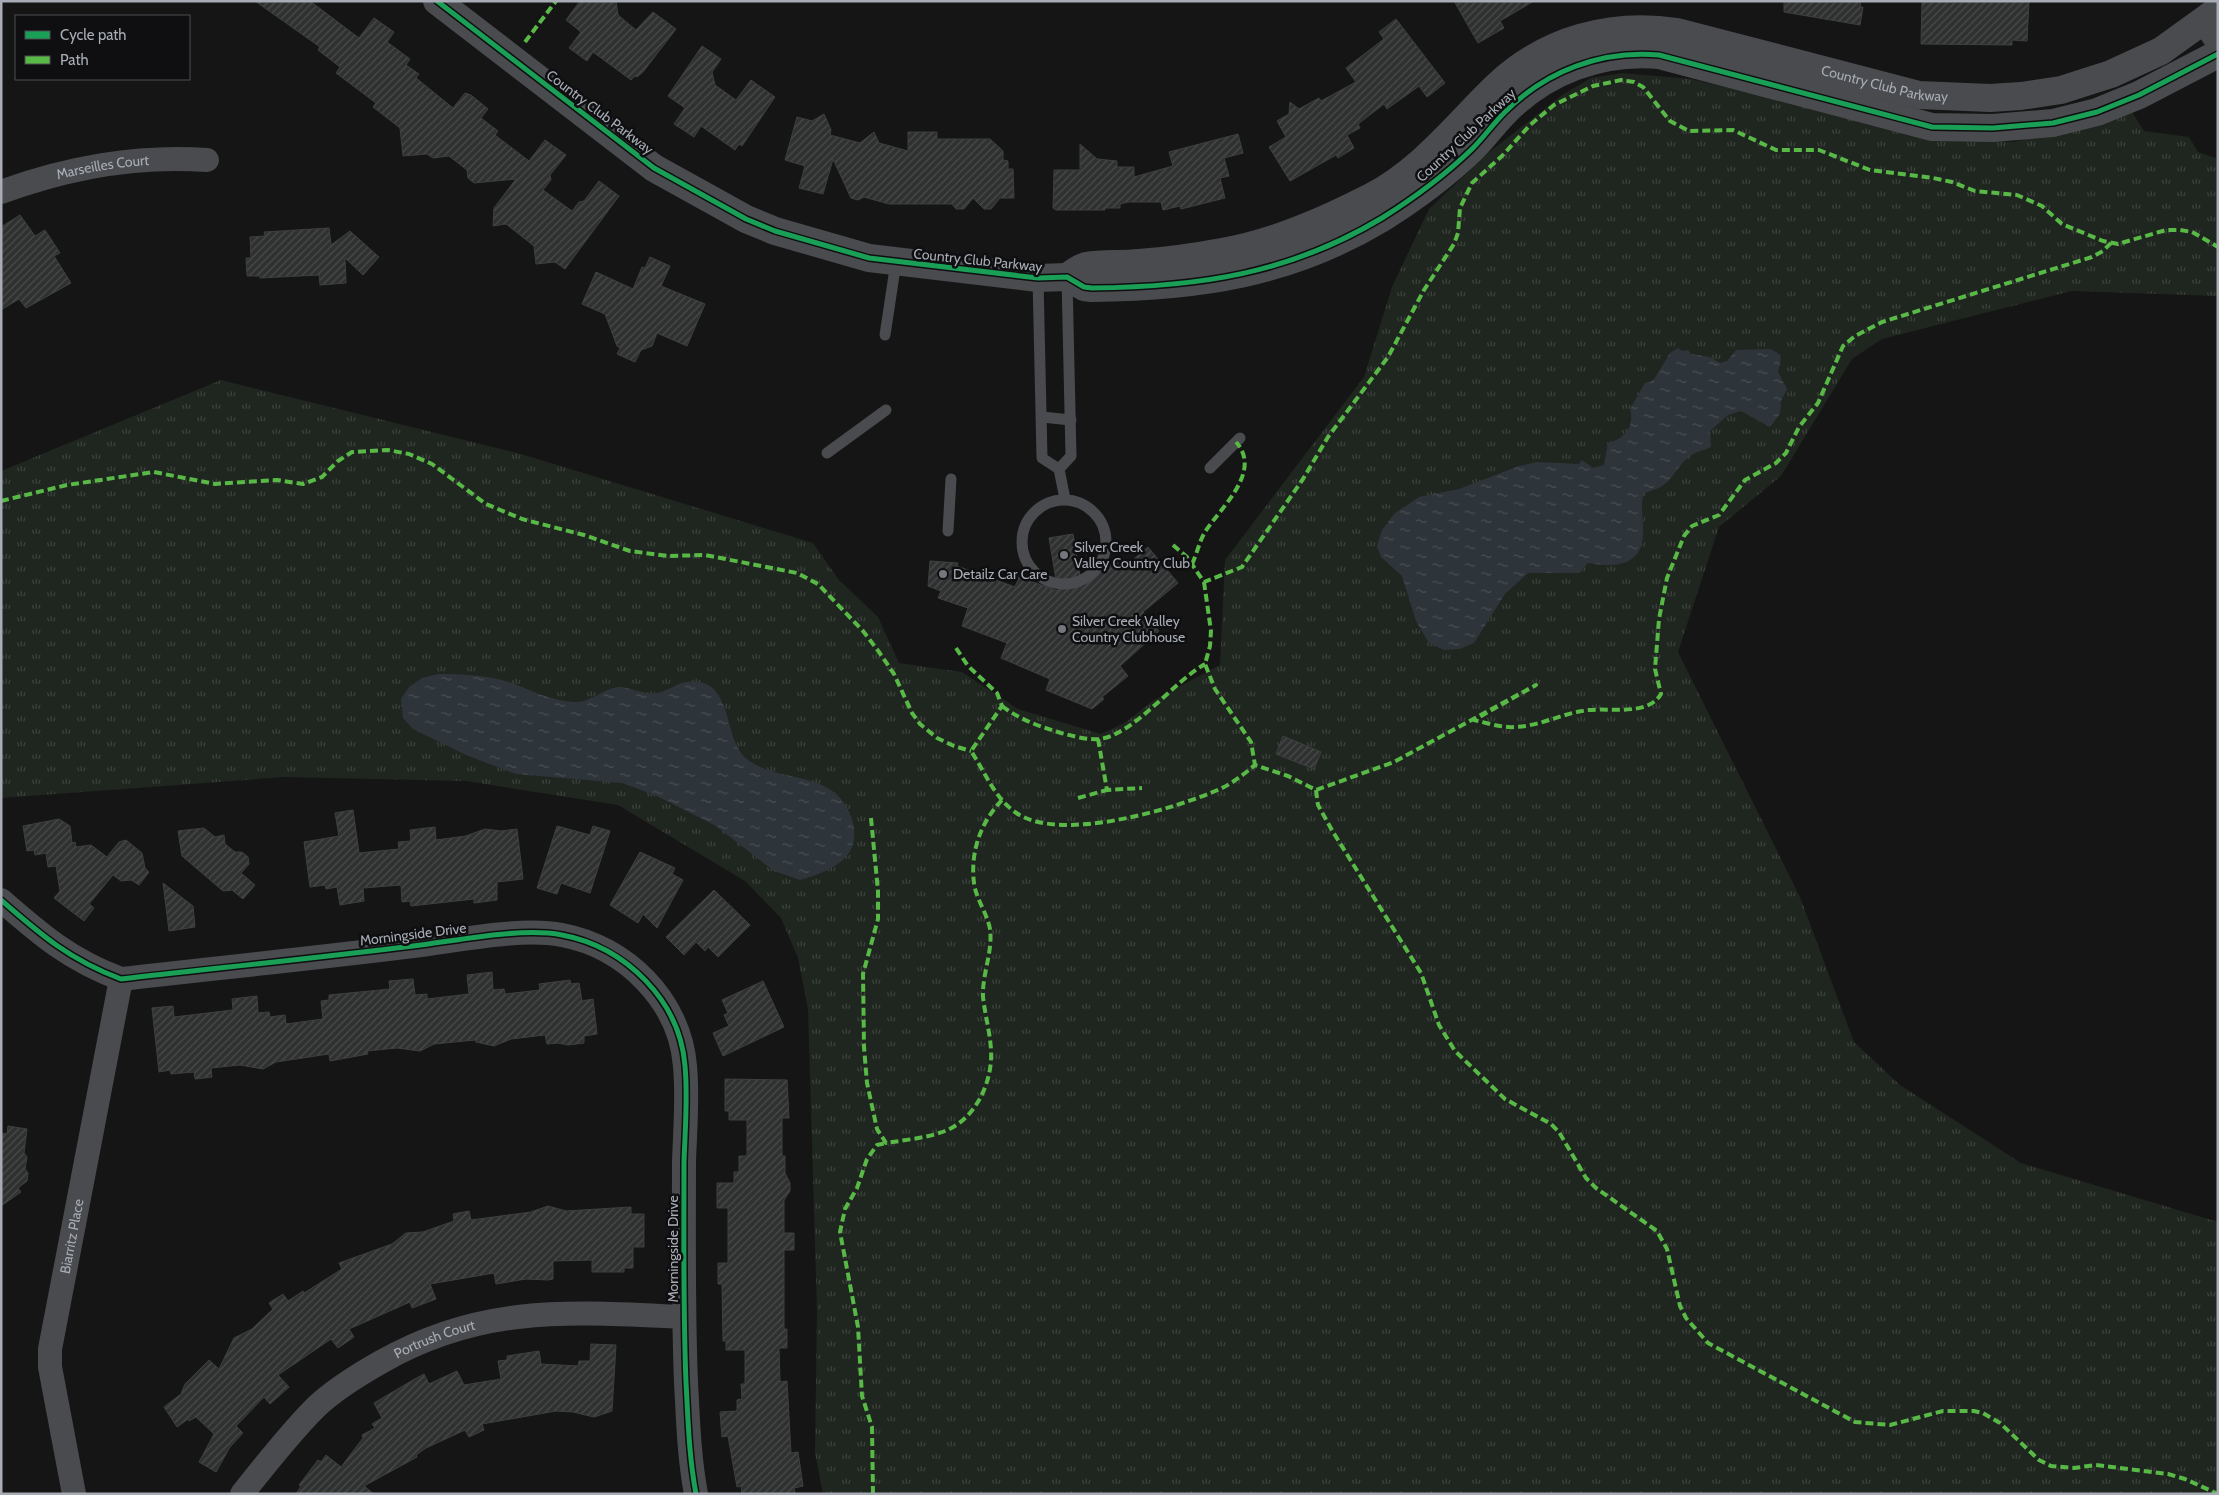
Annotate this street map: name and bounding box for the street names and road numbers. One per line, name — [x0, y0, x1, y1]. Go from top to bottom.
street label: Country Club Parkway — [1819, 61, 1948, 105]
street label: Country Club Parkway — [543, 66, 657, 158]
street label: Country Club Parkway — [1412, 84, 1520, 186]
street label: Marseilles Court — [54, 151, 150, 183]
street label: Country Club Parkway — [913, 244, 1043, 276]
street label: Morningside Drive — [359, 919, 467, 949]
street label: Morningside Drive — [664, 1195, 682, 1303]
street label: Biarritz Place — [56, 1197, 88, 1275]
street label: Portrush Court — [391, 1316, 477, 1362]

